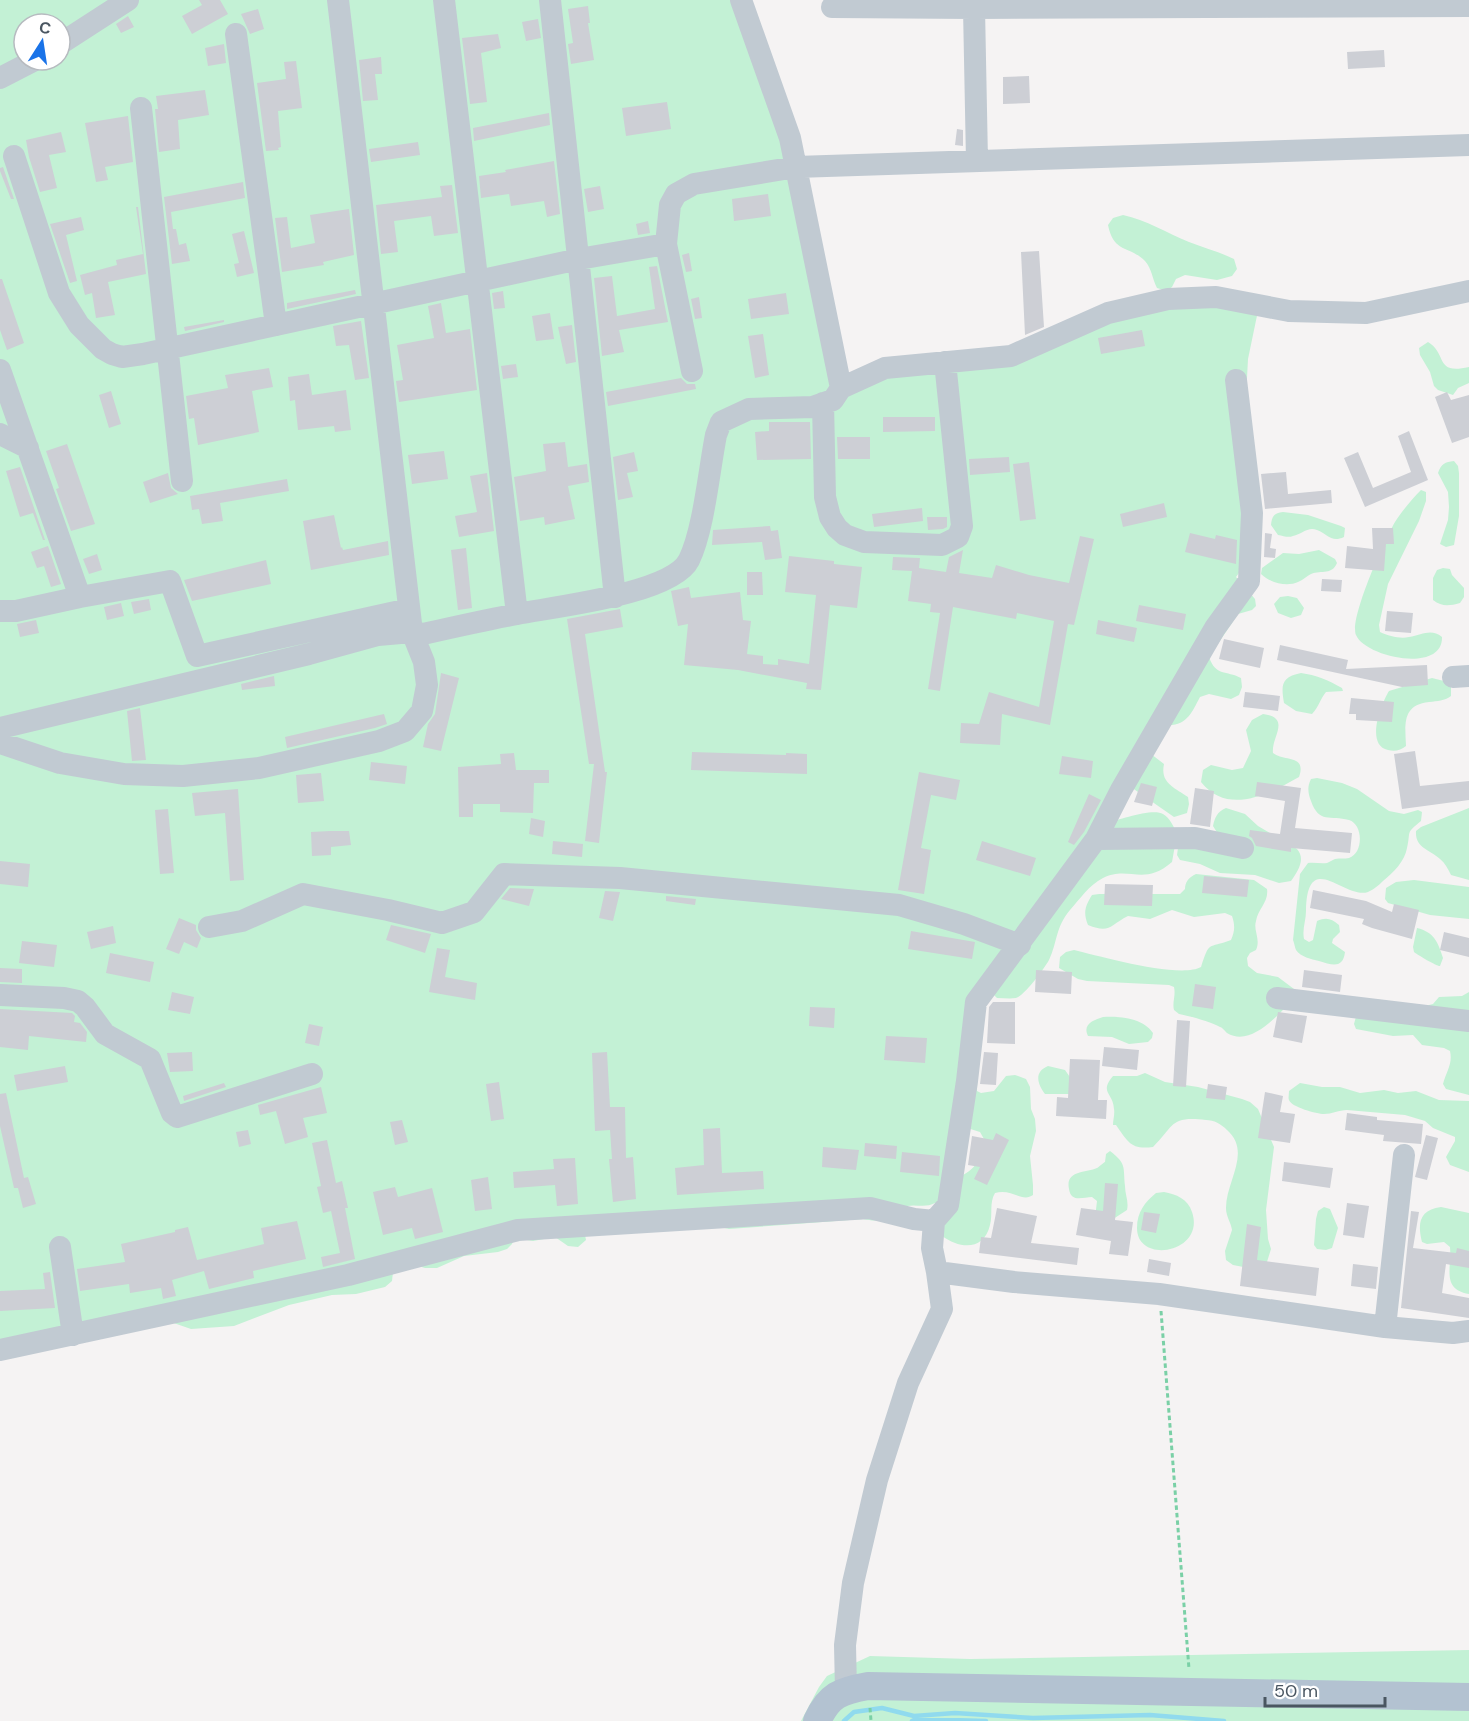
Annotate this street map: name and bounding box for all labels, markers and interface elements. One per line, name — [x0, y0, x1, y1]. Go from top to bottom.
north arrow — [12, 12, 72, 72]
text: С — [37, 16, 53, 39]
scale bar — [1265, 1670, 1385, 1708]
text: 50 m — [1274, 1679, 1318, 1703]

